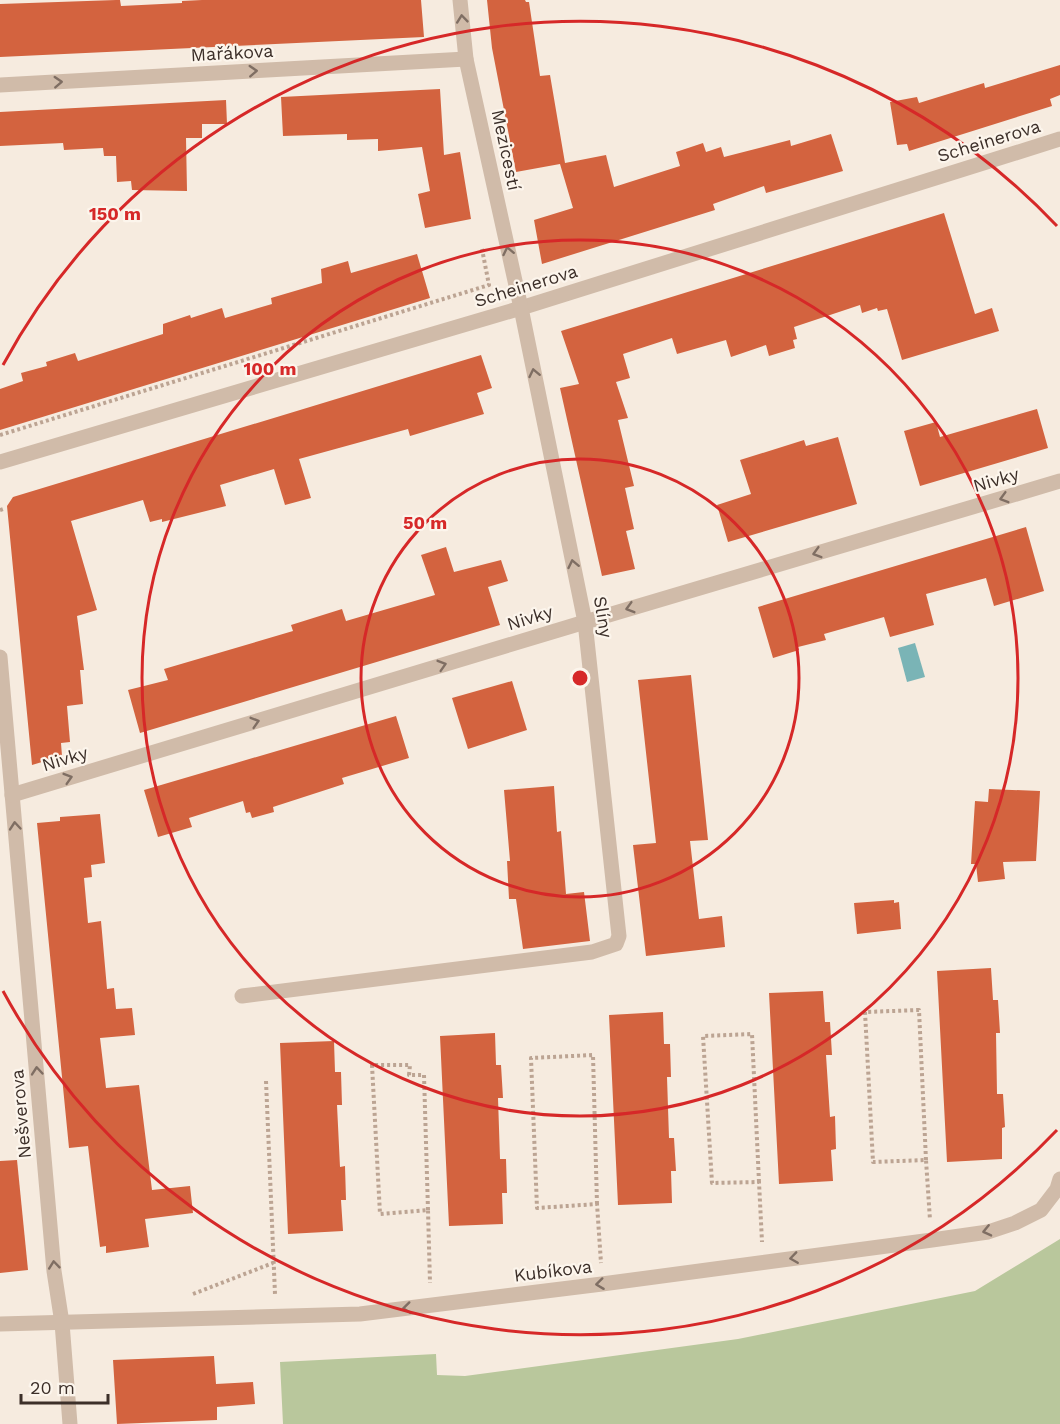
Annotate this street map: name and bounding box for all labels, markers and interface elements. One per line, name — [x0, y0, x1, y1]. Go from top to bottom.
one-way arrow — [456, 14, 469, 23]
street label: Mařákova — [190, 40, 274, 65]
one-way arrow — [249, 65, 258, 78]
one-way arrow — [54, 75, 63, 88]
street label: Mezicestí — [488, 107, 525, 193]
street label: Scheinerova — [935, 115, 1043, 166]
text: 150 m — [89, 203, 141, 224]
one-way arrow — [503, 246, 516, 256]
street label: Scheinerova — [472, 260, 580, 311]
text: 100 m — [243, 358, 297, 379]
one-way arrow — [528, 368, 541, 378]
street label: Nivky — [970, 463, 1022, 496]
one-way arrow — [999, 491, 1010, 503]
text: 50 m — [403, 512, 447, 533]
one-way arrow — [812, 546, 823, 558]
one-way arrow — [567, 560, 580, 570]
street label: Slíny — [590, 595, 617, 640]
street label: Nivky — [504, 600, 556, 634]
one-way arrow — [625, 601, 636, 613]
one-way arrow — [436, 660, 446, 672]
centre of rings — [570, 668, 590, 688]
one-way arrow — [249, 717, 260, 729]
street label: Nivky — [39, 741, 91, 775]
one-way arrow — [62, 773, 73, 785]
one-way arrow — [9, 821, 22, 830]
one-way arrow — [30, 1066, 43, 1075]
street label: Nešverova — [6, 1068, 35, 1160]
one-way arrow — [982, 1224, 992, 1237]
one-way arrow — [789, 1252, 798, 1264]
street label: Kubíkova — [513, 1255, 593, 1286]
one-way arrow — [48, 1260, 61, 1270]
one-way arrow — [596, 1278, 605, 1290]
one-way arrow — [402, 1302, 411, 1314]
scale bar — [21, 1367, 108, 1405]
text: 20 m — [30, 1377, 75, 1398]

